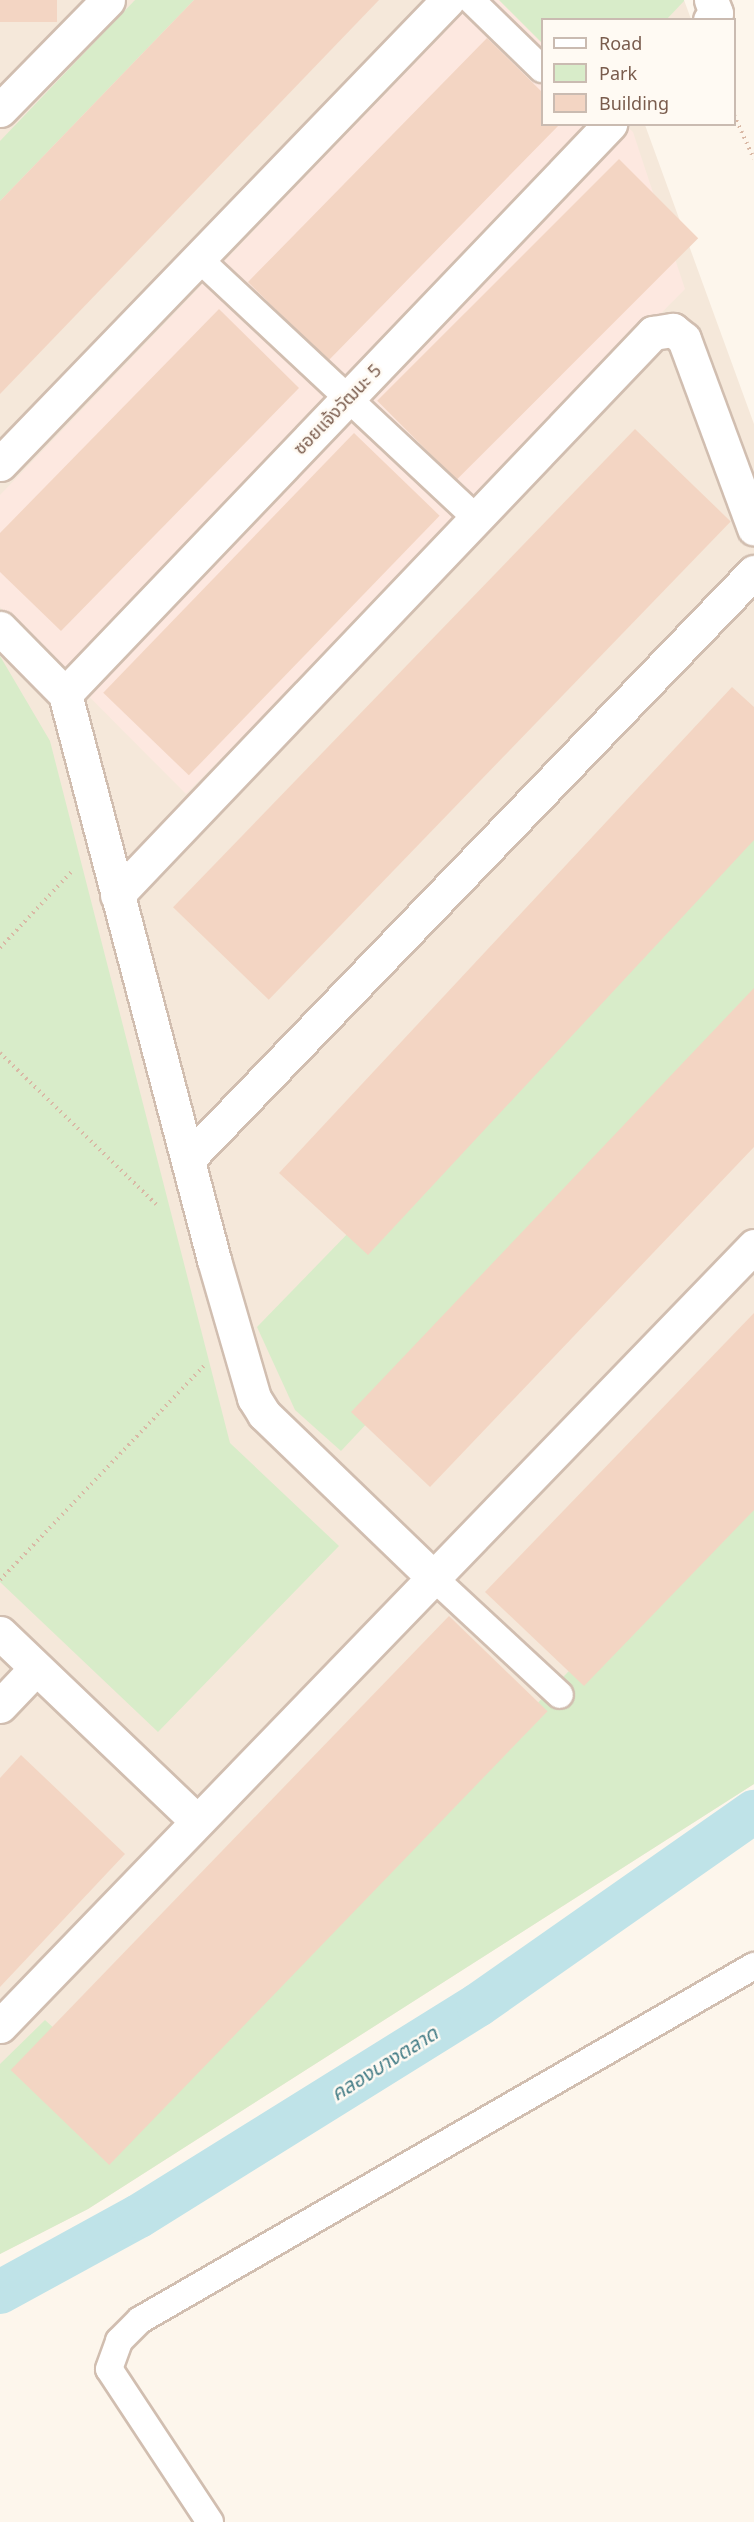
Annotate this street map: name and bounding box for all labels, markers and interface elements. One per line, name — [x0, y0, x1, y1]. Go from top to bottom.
legend — [541, 18, 736, 126]
text: Road — [599, 31, 642, 55]
text: Park — [599, 61, 637, 85]
text: Building — [599, 91, 669, 115]
street label: ซอยแจ้งวัฒนะ 5 — [289, 359, 385, 459]
water label: คลองบางตลาด — [326, 2021, 442, 2105]

